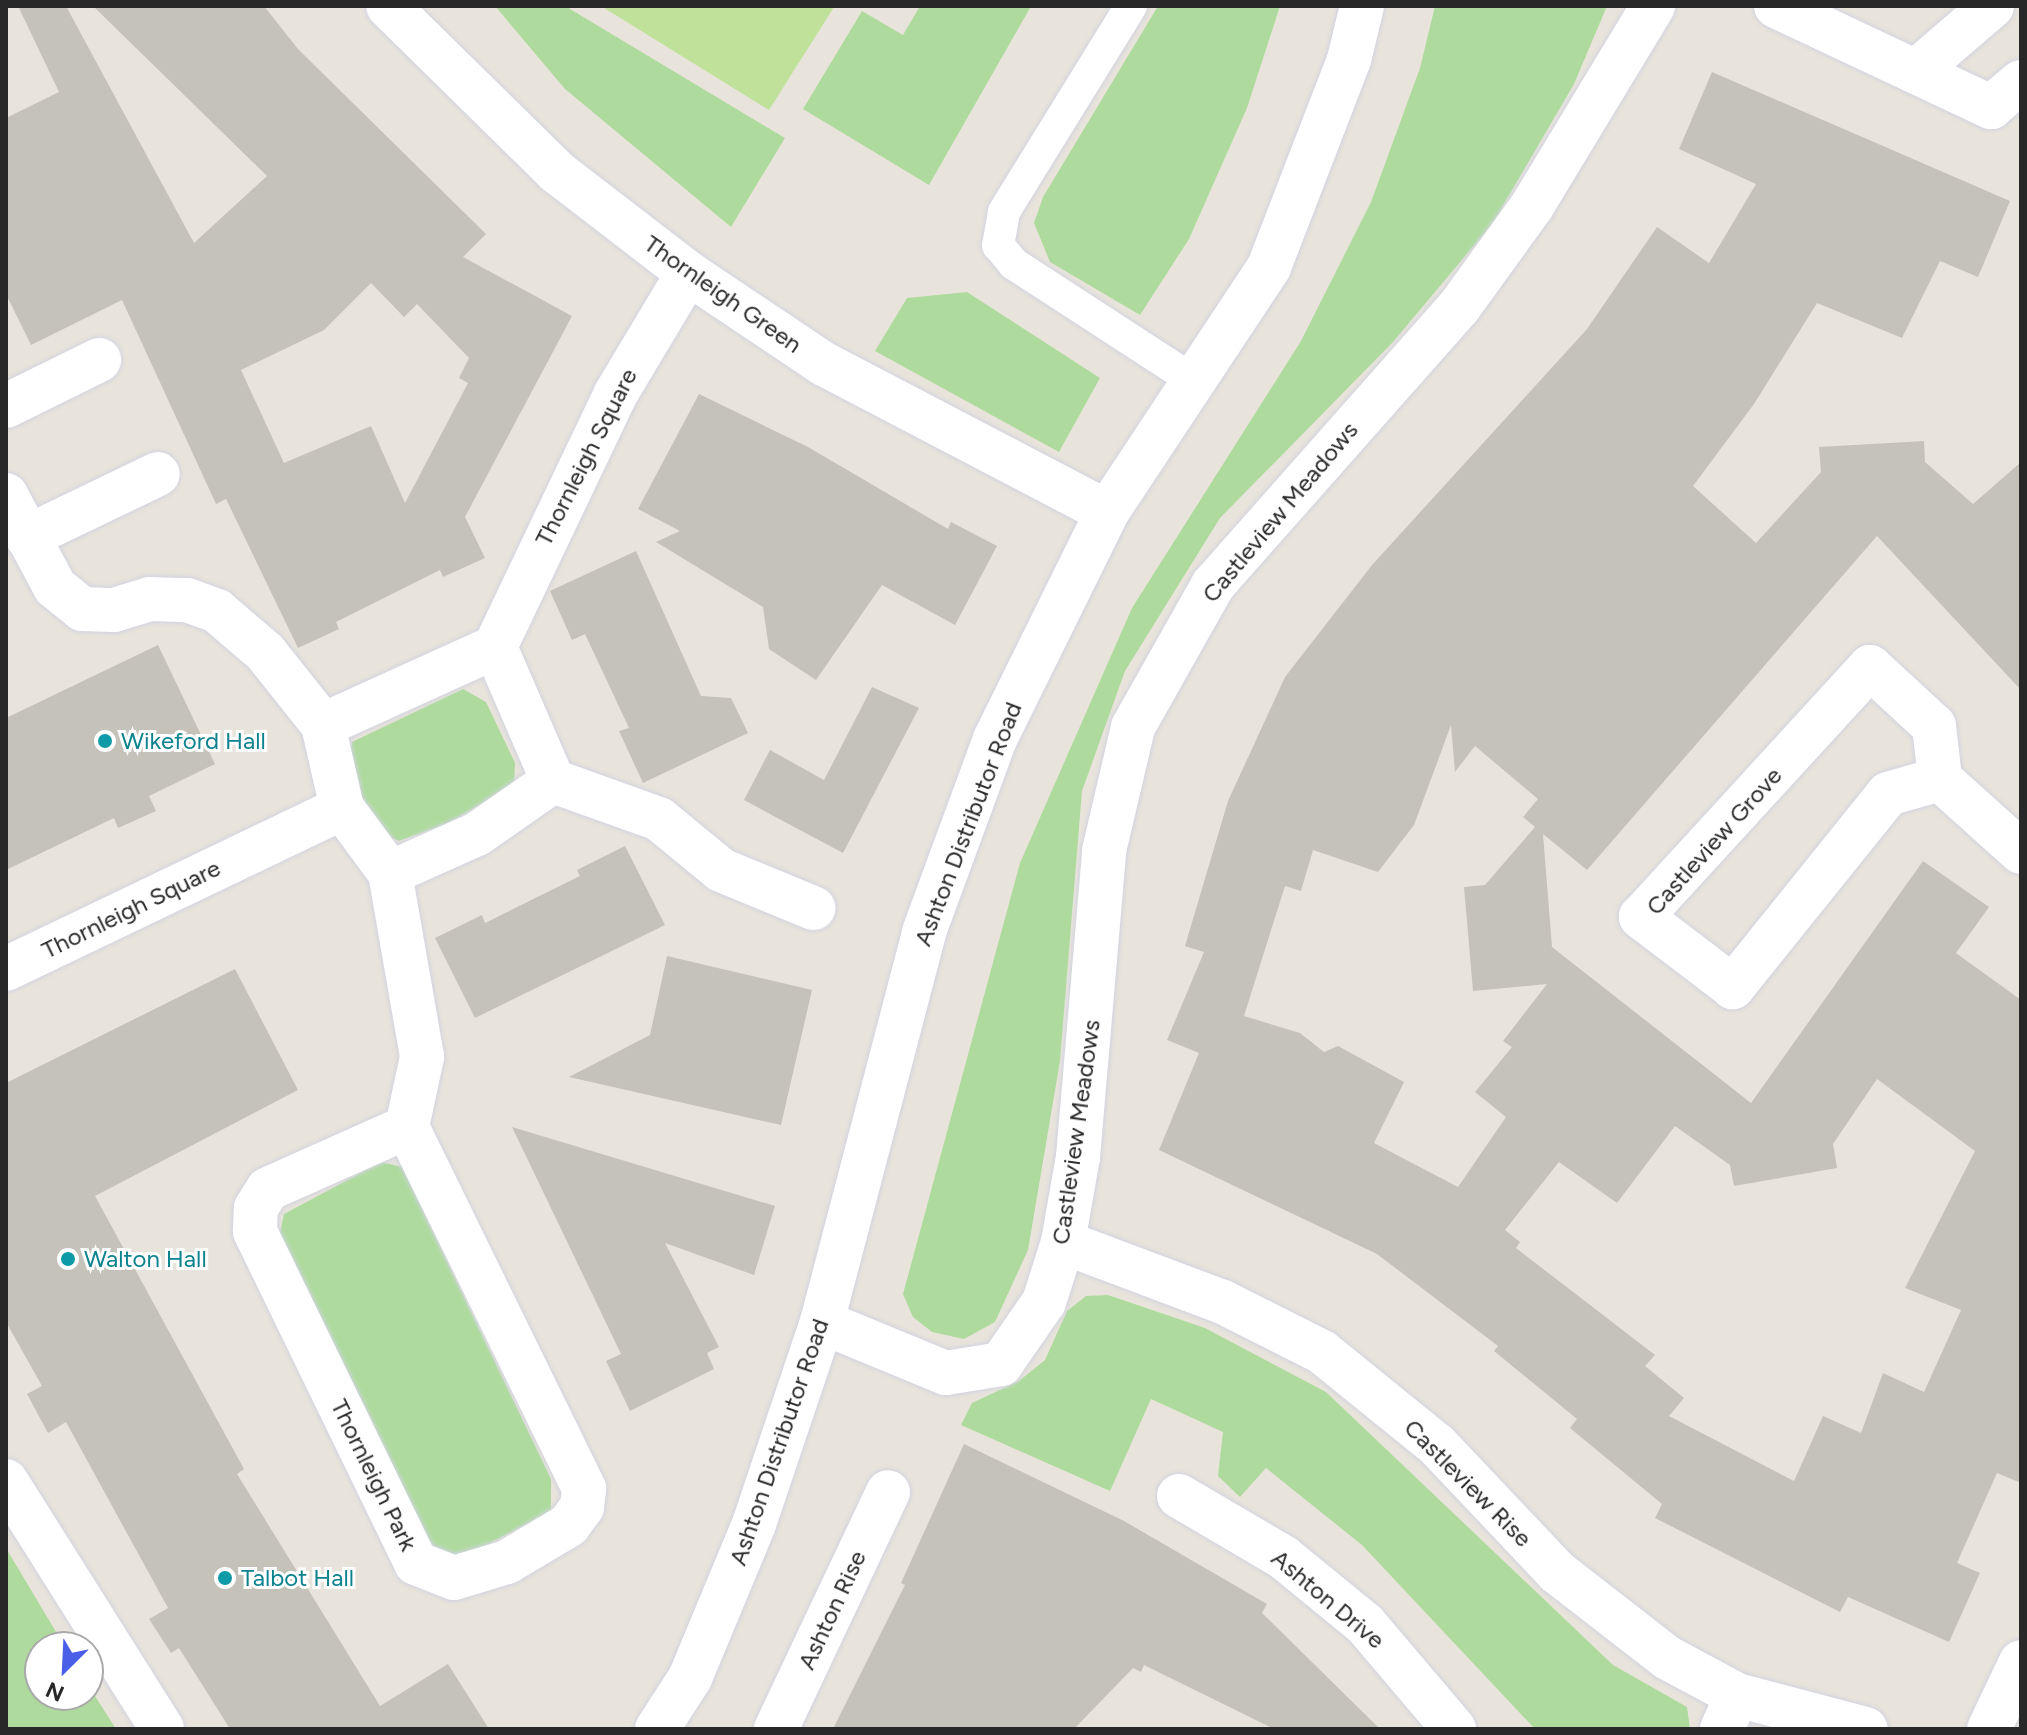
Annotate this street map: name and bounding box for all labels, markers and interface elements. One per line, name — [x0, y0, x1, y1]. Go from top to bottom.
street label: Thornleigh Green — [639, 229, 807, 359]
street label: Thornleigh Square — [529, 364, 643, 550]
street label: Castleview Meadows — [1196, 416, 1364, 608]
street label: Ashton Distributor Road — [908, 698, 1028, 950]
place label: Wikeford Hall — [121, 727, 266, 755]
marker: Wikeford Hall — [96, 732, 114, 750]
street label: Castleview Grove — [1640, 761, 1788, 921]
street label: Thornleigh Square — [37, 853, 225, 965]
street label: Castleview Meadows — [1046, 1018, 1106, 1246]
place label: Walton Hall — [84, 1245, 207, 1273]
marker: Walton Hall — [59, 1250, 77, 1268]
street label: Ashton Distributor Road — [723, 1315, 835, 1569]
street label: Thornleigh Park — [325, 1395, 423, 1555]
street label: Castleview Rise — [1398, 1413, 1538, 1553]
street label: Ashton Drive — [1266, 1543, 1390, 1655]
street label: Ashton Rise — [792, 1546, 872, 1674]
place label: Talbot Hall — [241, 1564, 354, 1592]
marker: Talbot Hall — [216, 1569, 234, 1587]
north arrow — [24, 1631, 104, 1711]
text: N — [42, 1676, 68, 1707]

